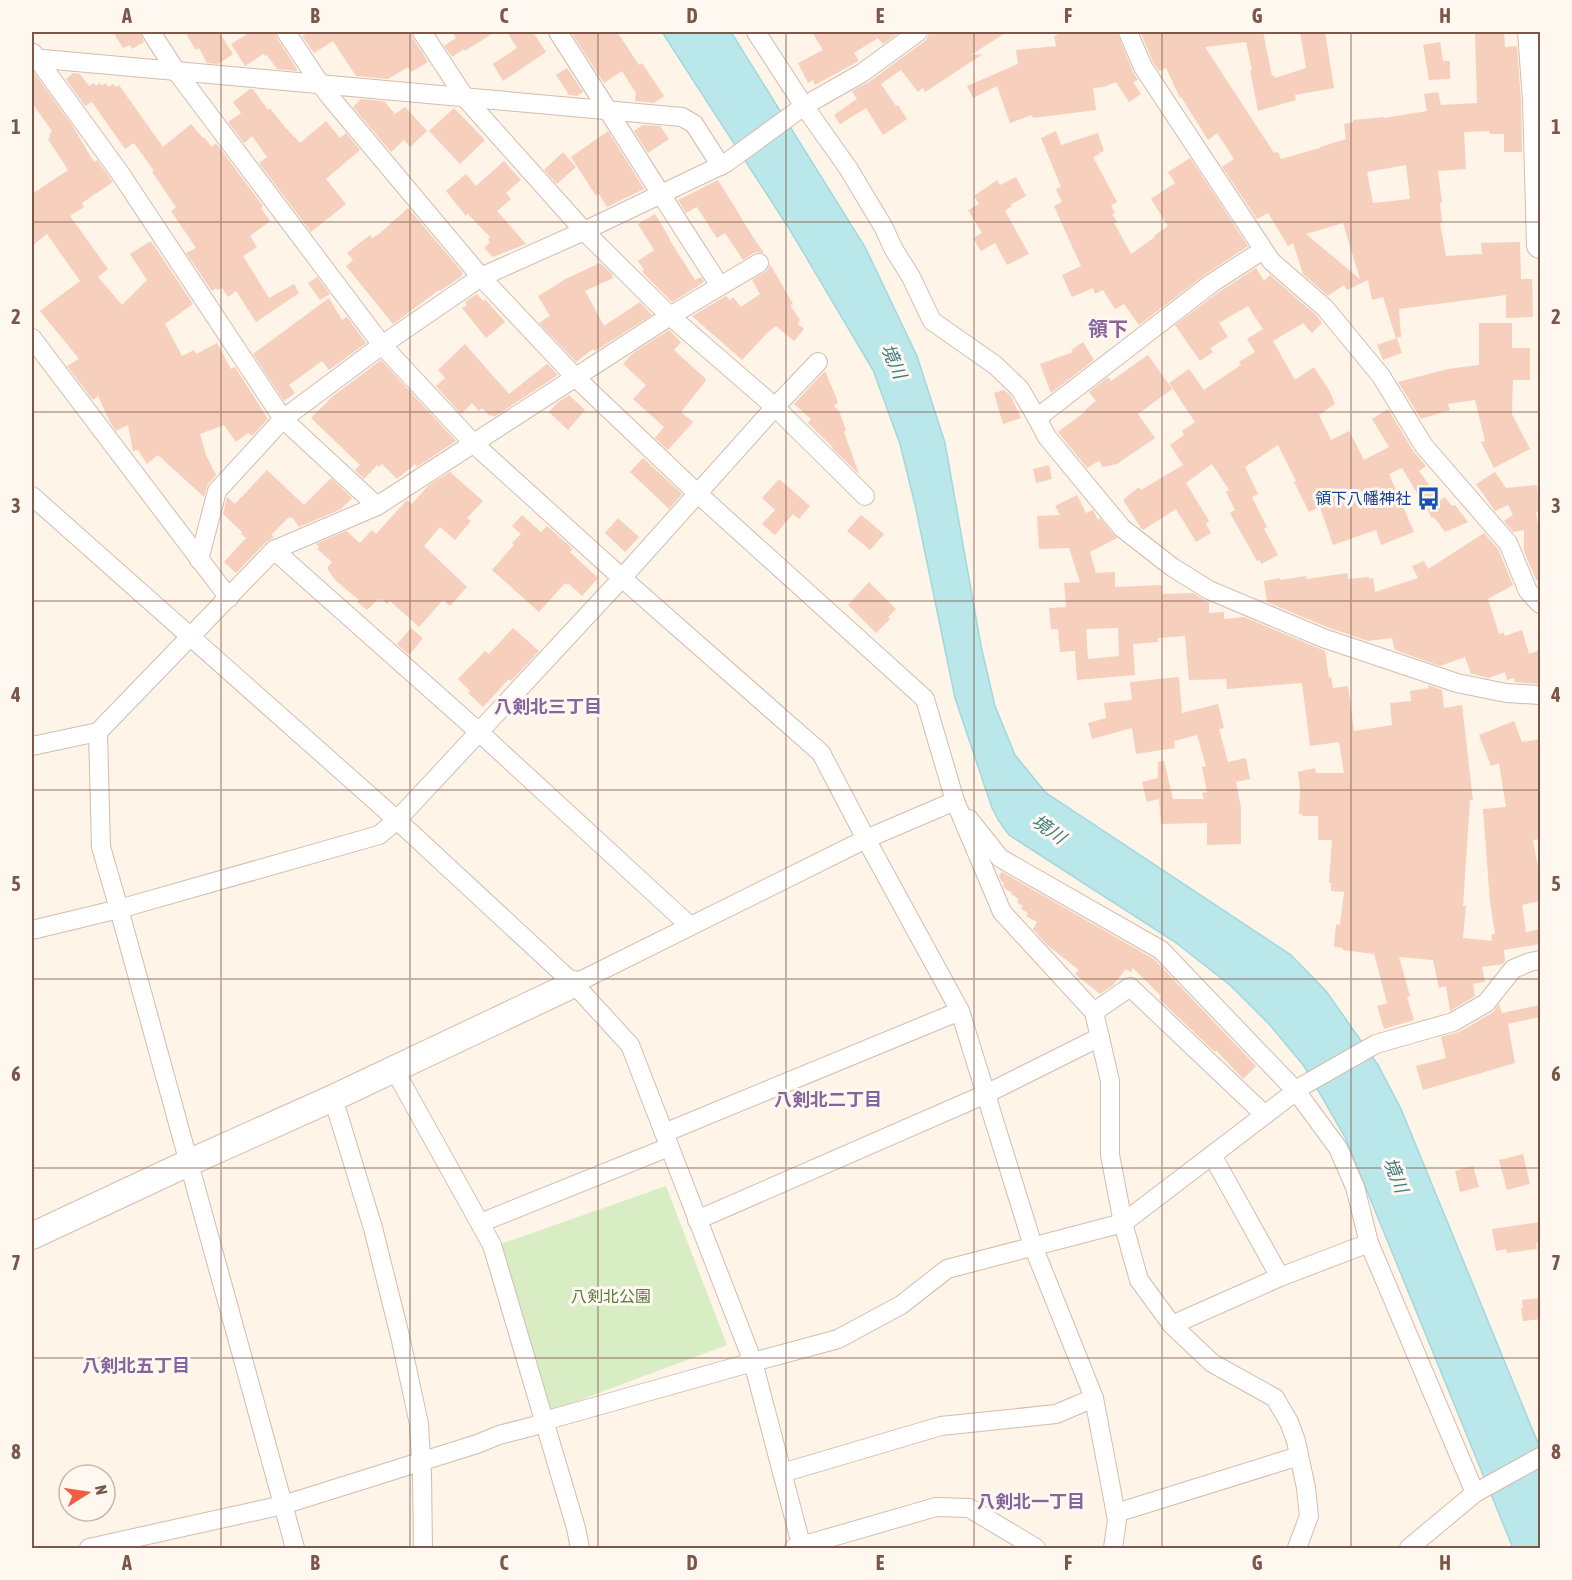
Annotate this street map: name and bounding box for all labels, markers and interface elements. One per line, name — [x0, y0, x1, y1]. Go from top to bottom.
text: A — [121, 4, 132, 27]
text: B — [310, 4, 320, 27]
text: C — [500, 4, 509, 27]
text: D — [686, 4, 698, 27]
text: E — [876, 4, 885, 27]
text: F — [1064, 4, 1072, 27]
text: G — [1252, 4, 1263, 27]
text: H — [1439, 4, 1451, 27]
text: 1 — [11, 115, 21, 138]
text: 1 — [1551, 115, 1561, 138]
text: 2 — [11, 305, 21, 328]
text: 2 — [1551, 305, 1561, 328]
district label: 領下 — [1088, 317, 1128, 340]
water label: 境川 — [877, 340, 912, 384]
bus stop icon: 領下八幡神社 — [1416, 485, 1442, 511]
place label: 領下八幡神社 — [1315, 489, 1411, 507]
text: 3 — [11, 494, 21, 517]
text: 3 — [1551, 494, 1561, 517]
text: 4 — [10, 683, 21, 706]
text: 4 — [1550, 683, 1561, 706]
district label: 八剣北三丁目 — [494, 696, 602, 717]
water label: 境川 — [1028, 810, 1071, 849]
text: 5 — [11, 872, 21, 895]
text: 5 — [1551, 872, 1561, 895]
text: 6 — [11, 1062, 21, 1085]
text: 6 — [1551, 1062, 1561, 1085]
district label: 八剣北二丁目 — [774, 1089, 882, 1110]
water label: 境川 — [1380, 1154, 1413, 1197]
text: 7 — [11, 1251, 21, 1274]
text: 7 — [1551, 1251, 1561, 1274]
park label: 八剣北公園 — [571, 1287, 651, 1305]
district label: 八剣北五丁目 — [82, 1355, 190, 1376]
text: 8 — [11, 1440, 21, 1463]
text: 8 — [1551, 1440, 1561, 1463]
north arrow — [57, 1463, 117, 1523]
text: N — [92, 1483, 111, 1496]
district label: 八剣北一丁目 — [977, 1491, 1085, 1512]
text: A — [121, 1551, 132, 1574]
text: B — [310, 1551, 320, 1574]
text: C — [500, 1551, 509, 1574]
text: D — [686, 1551, 698, 1574]
text: E — [876, 1551, 885, 1574]
text: F — [1064, 1551, 1072, 1574]
text: G — [1252, 1551, 1263, 1574]
text: H — [1439, 1551, 1451, 1574]

